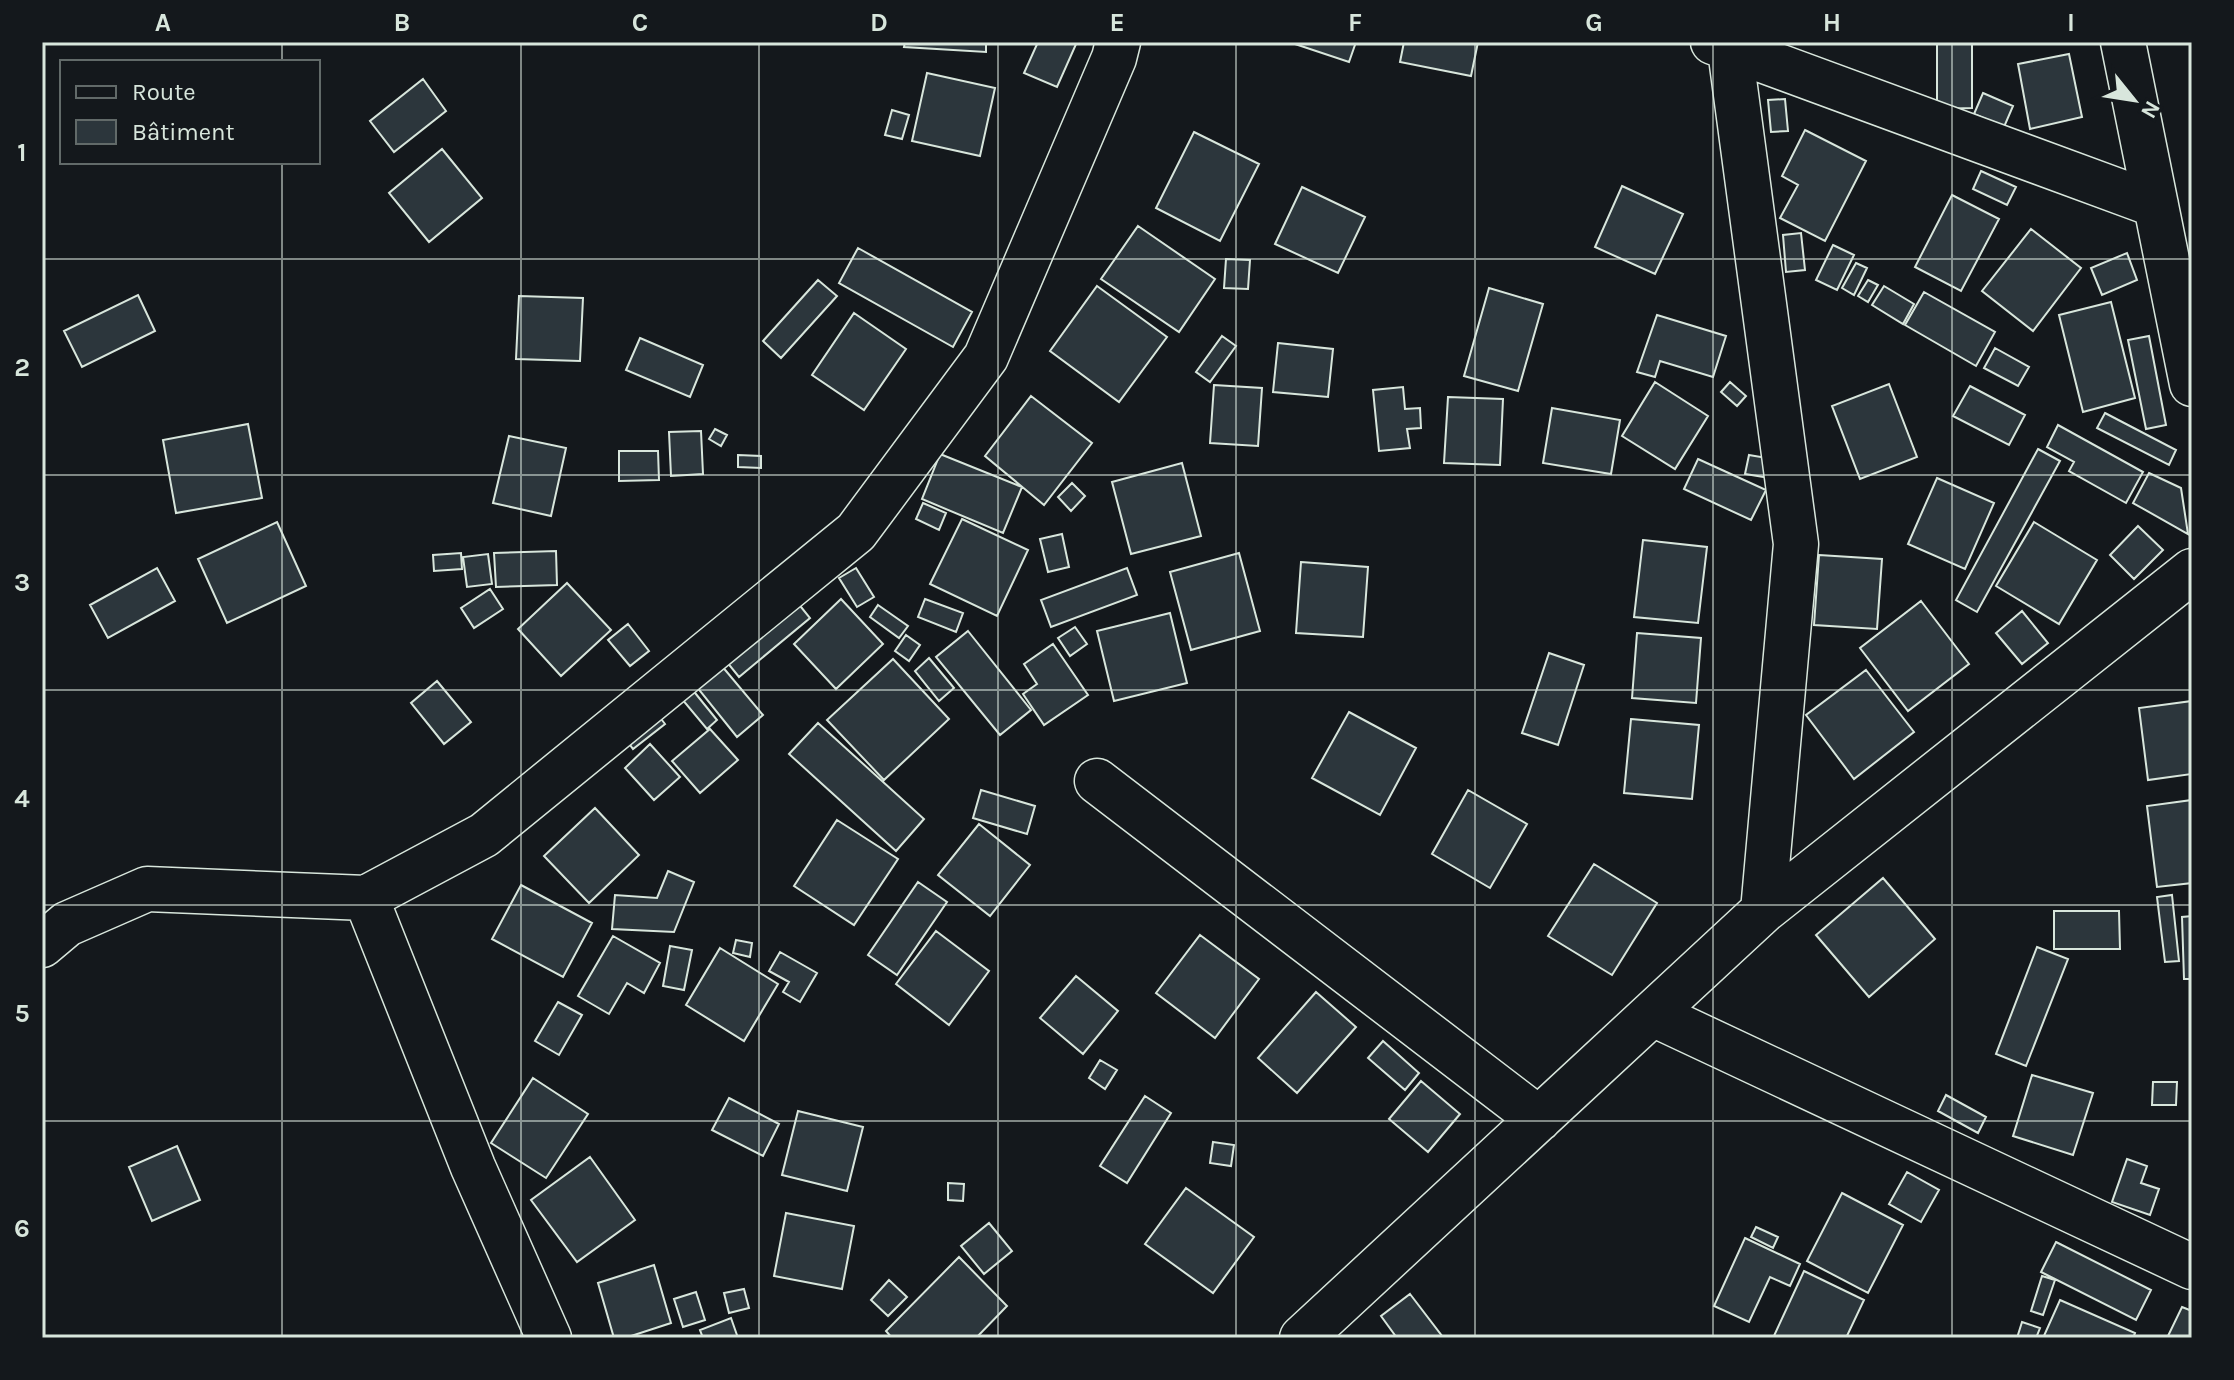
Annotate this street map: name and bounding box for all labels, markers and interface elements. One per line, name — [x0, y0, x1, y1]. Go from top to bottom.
text: A — [155, 7, 171, 38]
text: B — [394, 7, 410, 38]
text: C — [632, 7, 648, 38]
text: D — [870, 7, 888, 38]
text: E — [1109, 7, 1125, 38]
text: F — [1348, 7, 1362, 38]
text: G — [1585, 7, 1603, 38]
text: H — [1823, 7, 1841, 38]
text: I — [2067, 7, 2075, 38]
legend — [60, 60, 320, 164]
north arrow — [2094, 60, 2174, 140]
text: Route — [132, 78, 196, 106]
text: N — [2135, 96, 2166, 123]
text: Bâtiment — [132, 118, 235, 146]
text: 1 — [17, 137, 27, 168]
text: 2 — [14, 352, 30, 383]
text: 3 — [14, 567, 30, 598]
text: 4 — [14, 783, 30, 814]
text: 5 — [14, 998, 30, 1029]
text: 6 — [14, 1213, 30, 1244]

